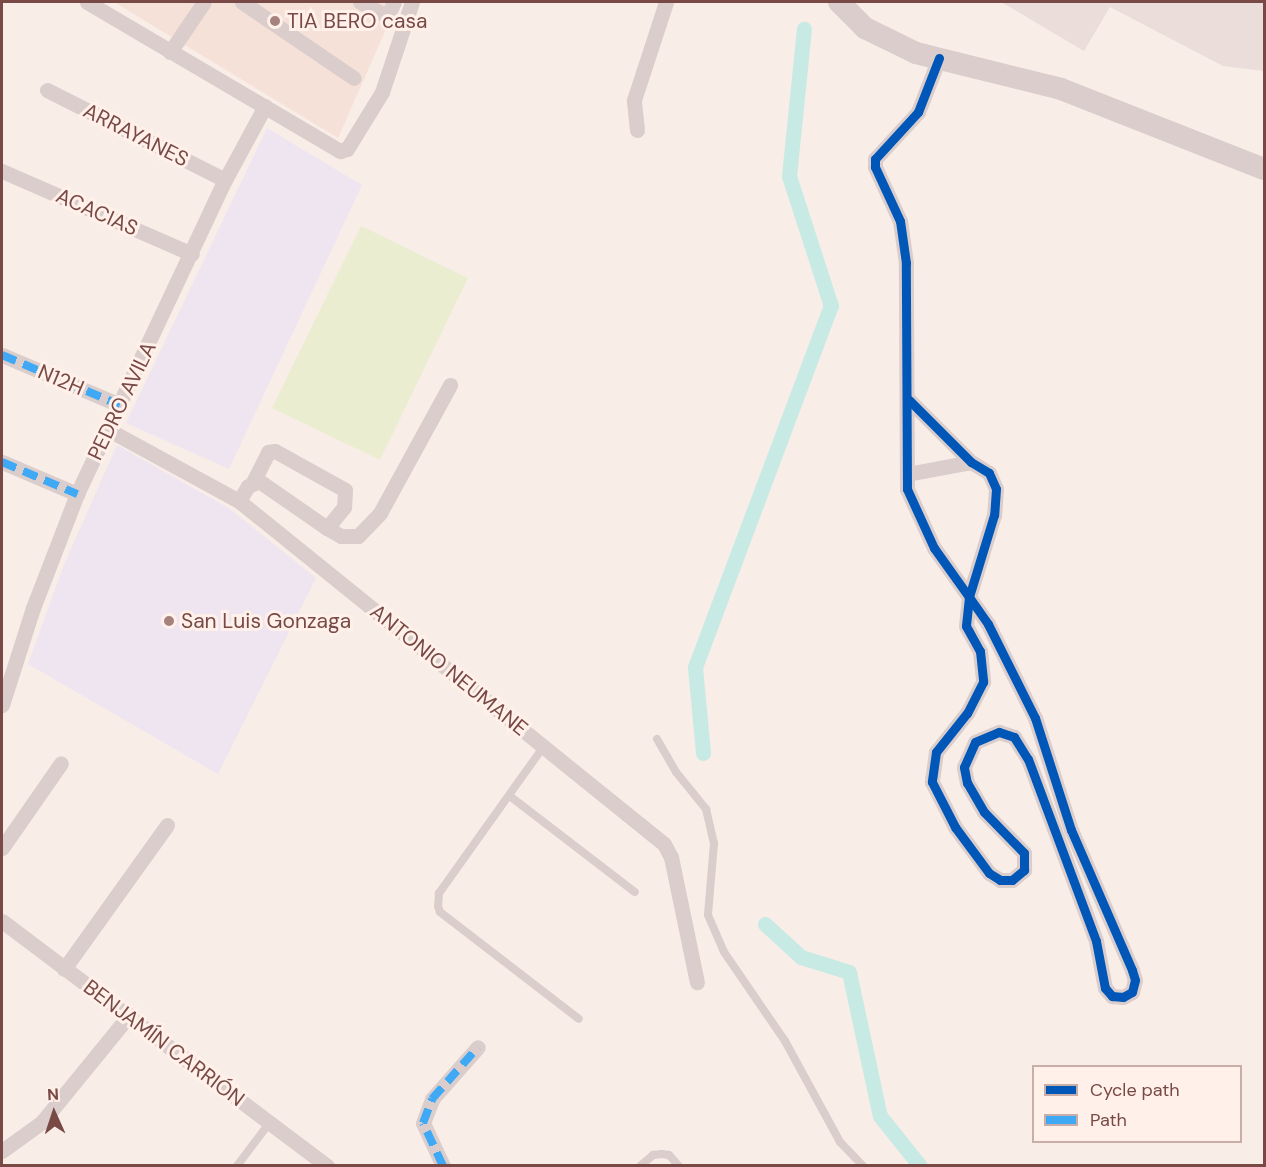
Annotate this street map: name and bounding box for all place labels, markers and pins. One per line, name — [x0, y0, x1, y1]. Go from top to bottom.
place label: TIA BERO casa — [287, 8, 427, 34]
marker: TIA BERO casa — [268, 14, 282, 28]
place label: San Luis Gonzaga — [181, 608, 351, 634]
marker: San Luis Gonzaga — [162, 614, 176, 628]

